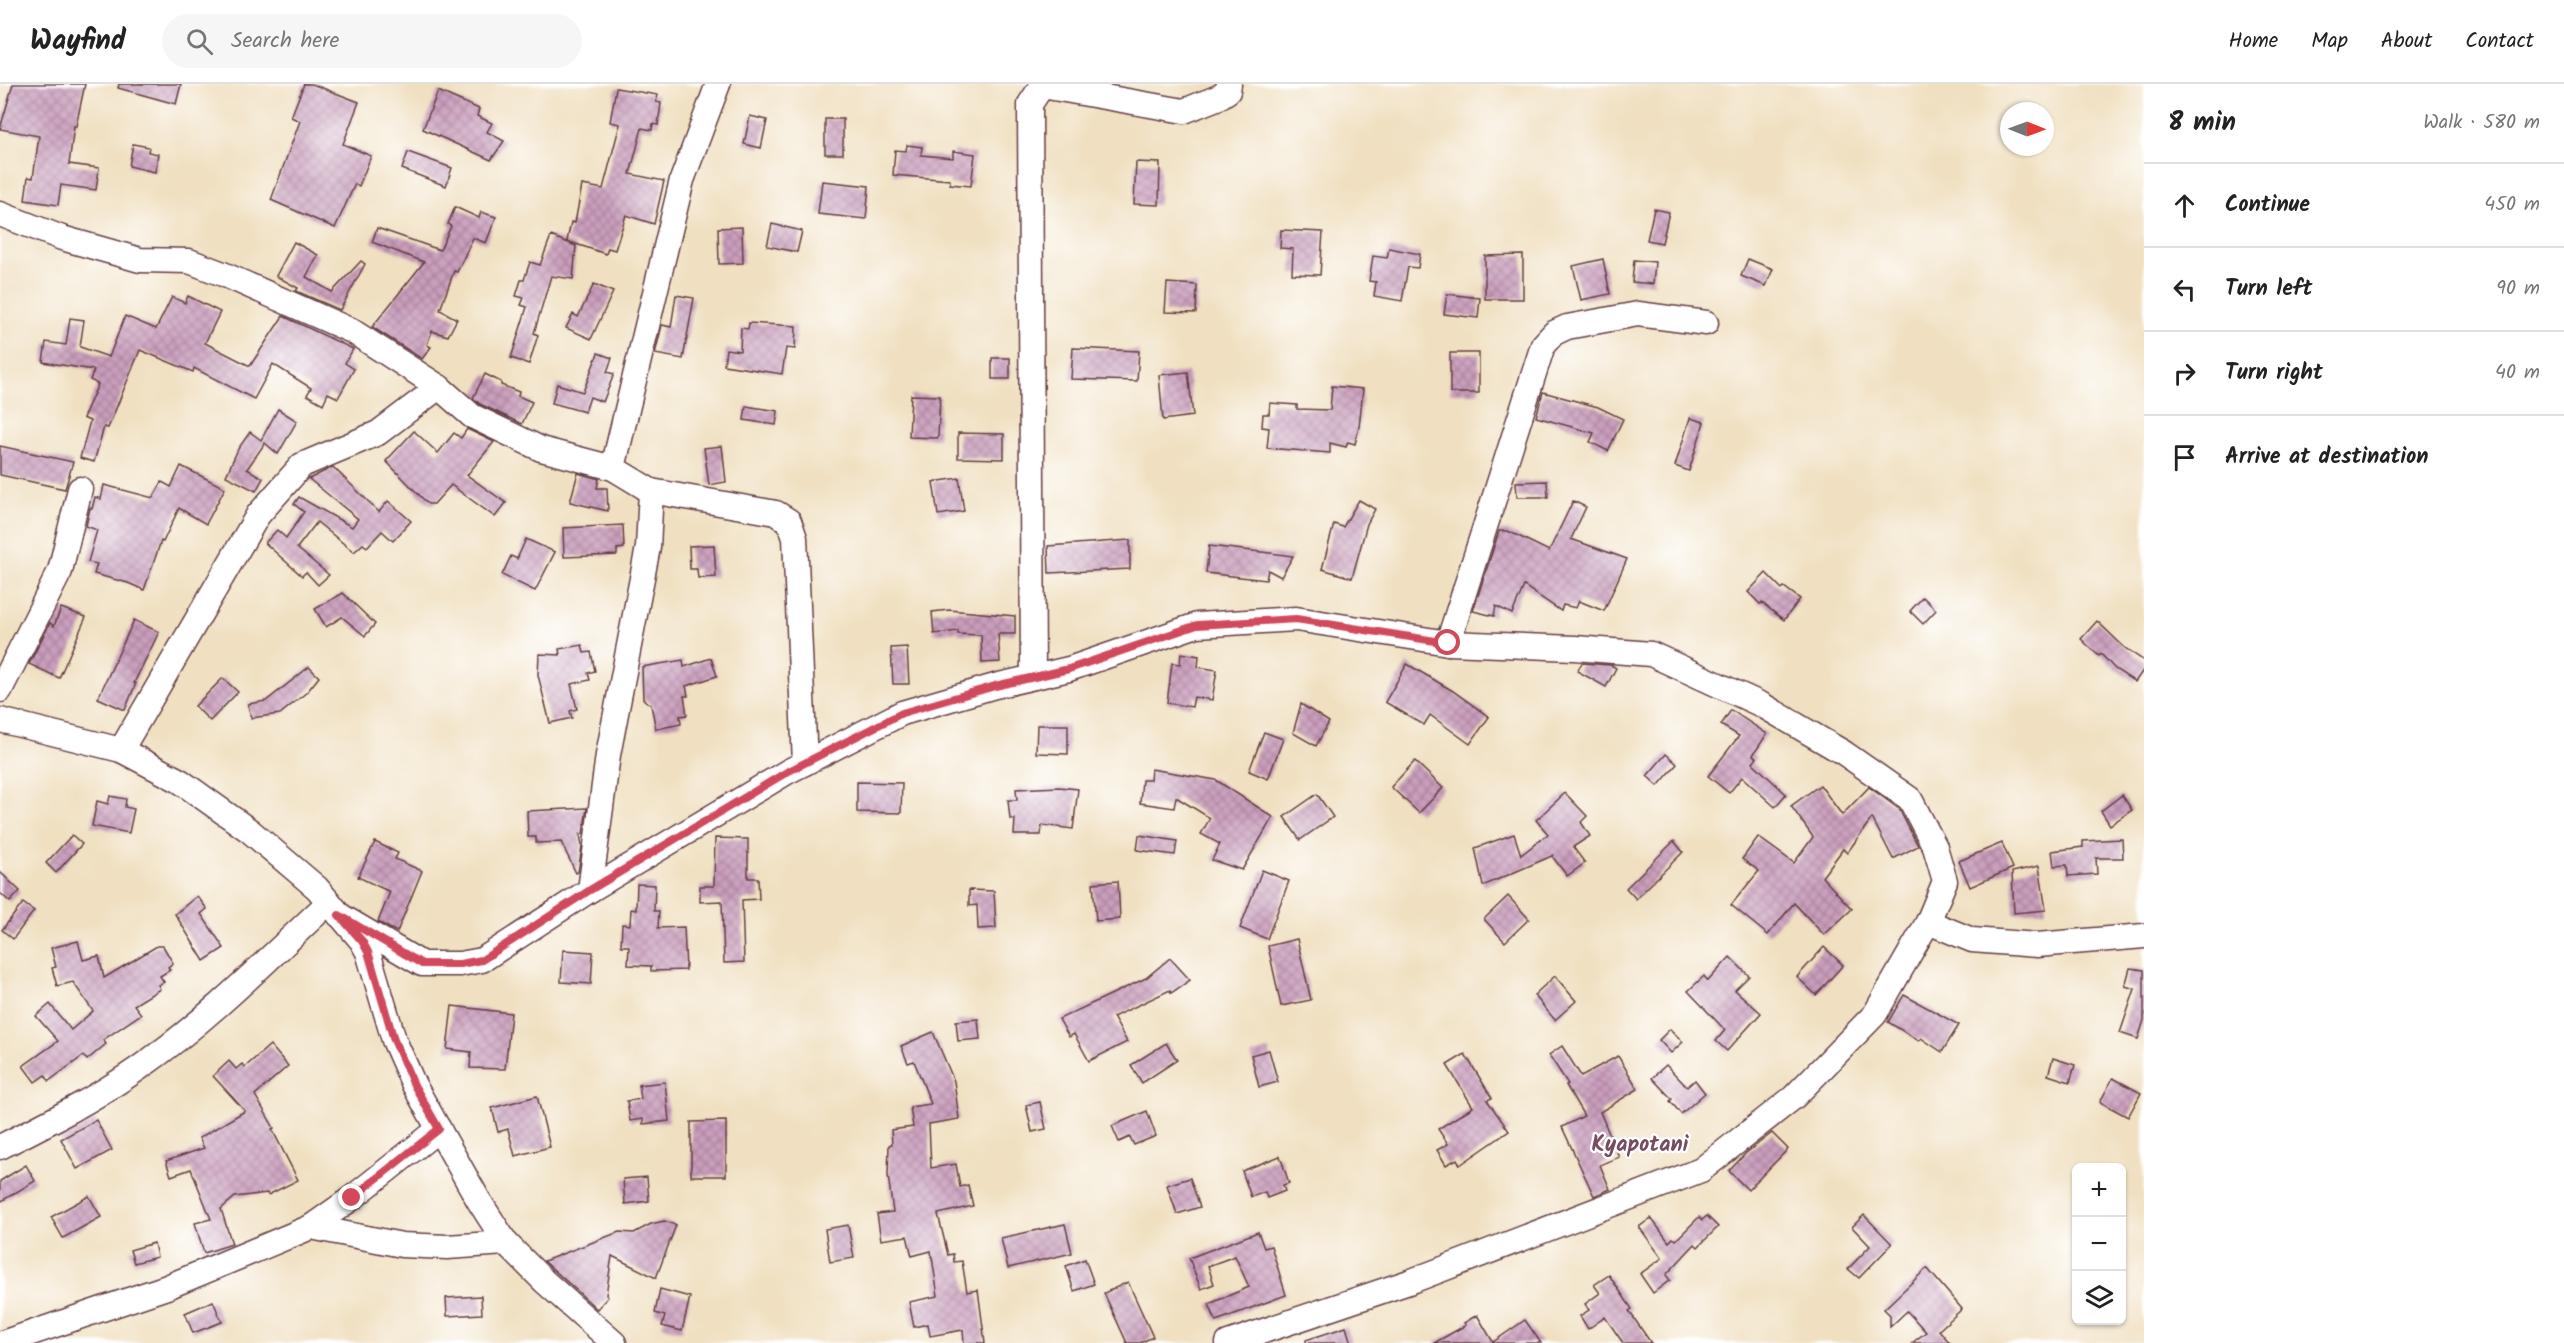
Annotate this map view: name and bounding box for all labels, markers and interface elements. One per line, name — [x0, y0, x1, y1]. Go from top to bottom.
search box — [162, 14, 582, 68]
text: Wayfind — [30, 19, 126, 64]
text: Search here — [231, 24, 339, 59]
icon: search — [183, 25, 216, 58]
text: Home — [2229, 25, 2278, 58]
text: Map — [2311, 25, 2348, 58]
text: About — [2381, 25, 2432, 58]
text: Contact — [2465, 25, 2534, 58]
north arrow — [2000, 102, 2054, 156]
text: 8 min — [2168, 102, 2236, 144]
text: Walk · 580 m — [2423, 107, 2540, 139]
text: Continue — [2225, 188, 2310, 223]
icon: ahead — [2168, 189, 2201, 222]
text: 450 m — [2484, 189, 2540, 221]
text: Turn left — [2225, 272, 2312, 307]
icon: left — [2168, 273, 2201, 306]
text: 90 m — [2496, 273, 2540, 305]
text: Turn right — [2225, 356, 2323, 391]
icon: right — [2168, 357, 2201, 390]
text: 40 m — [2495, 357, 2540, 389]
text: Arrive at destination — [2225, 440, 2428, 475]
icon: arrive — [2168, 441, 2201, 474]
route start — [1434, 629, 1460, 655]
district label: Kyapotani — [1592, 1128, 1690, 1163]
map controls — [2072, 1163, 2126, 1325]
button: + — [2072, 1163, 2126, 1217]
route end — [338, 1184, 364, 1210]
button: − — [2072, 1217, 2126, 1271]
button: layers — [2072, 1271, 2126, 1325]

